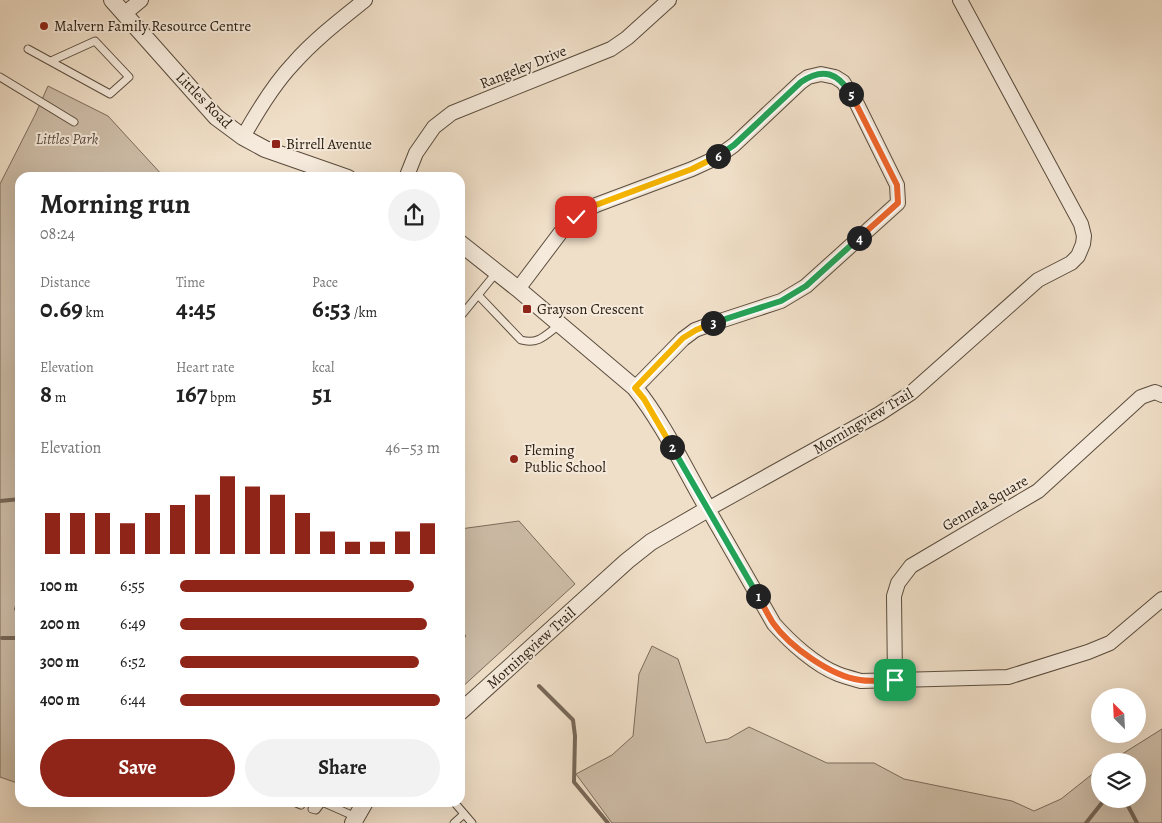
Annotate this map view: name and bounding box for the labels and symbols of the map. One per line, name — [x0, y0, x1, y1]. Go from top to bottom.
place label: Malvern Family Resource Centre — [54, 16, 251, 36]
marker: Malvern Family Resource Centre — [38, 20, 50, 32]
street label: Rangeley Drive — [477, 40, 570, 94]
street label: Littles Road — [171, 67, 237, 133]
pin: 5 — [838, 82, 864, 106]
park label: Littles Park — [36, 129, 99, 149]
place label: Birrell Avenue — [286, 134, 372, 154]
marker: Birrell Avenue — [270, 138, 282, 150]
pin: 6 — [706, 144, 730, 168]
pin — [555, 196, 597, 238]
pin: 4 — [846, 226, 872, 250]
place label: Grayson Crescent — [537, 299, 644, 319]
marker: Grayson Crescent — [521, 303, 533, 315]
pin: 3 — [700, 310, 726, 336]
street label: Morningview Trail — [809, 383, 917, 459]
pin: 2 — [660, 434, 684, 460]
place label: Fleming Public School — [524, 440, 606, 477]
marker: Fleming Public School — [508, 453, 520, 465]
street label: Gennela Square — [938, 470, 1032, 536]
pin: 1 — [746, 584, 770, 608]
street label: Morningview Trail — [482, 602, 580, 693]
pin — [874, 659, 916, 701]
north arrow — [1091, 688, 1146, 742]

